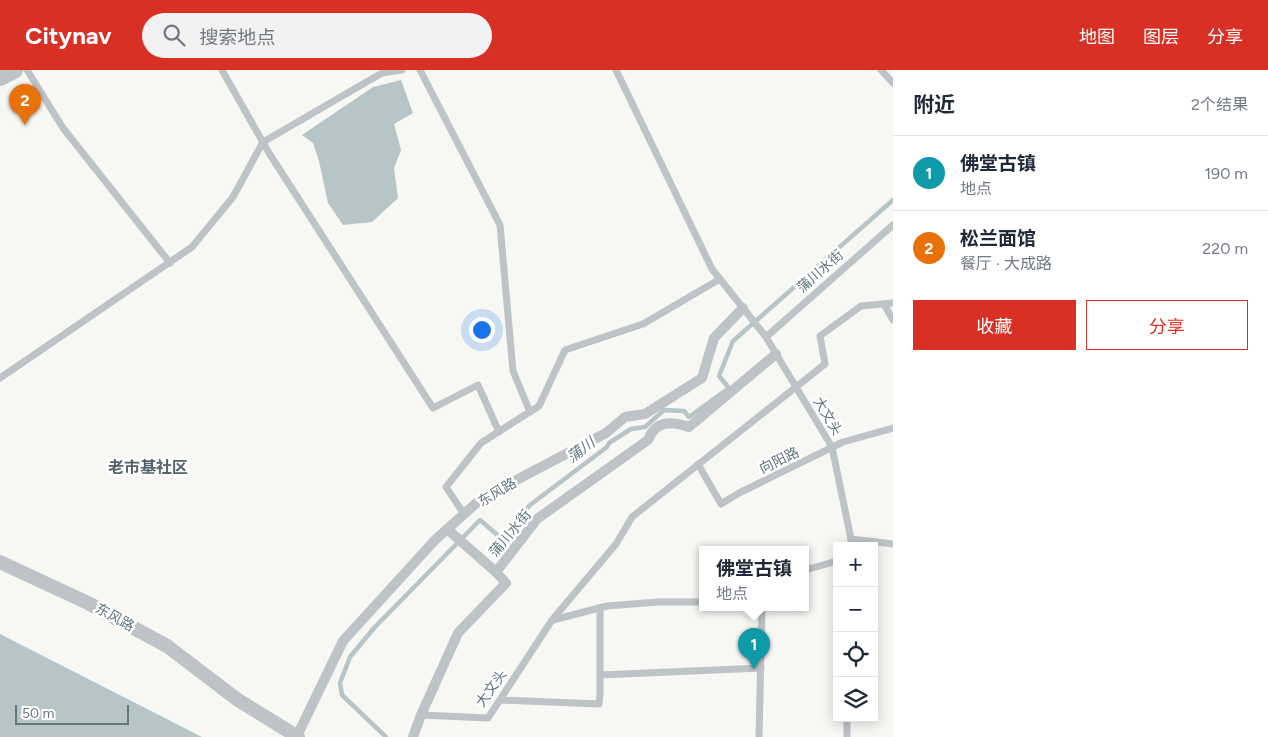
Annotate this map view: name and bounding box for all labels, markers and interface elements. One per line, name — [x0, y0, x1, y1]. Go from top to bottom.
search box — [142, 13, 492, 58]
text: Citynav — [25, 21, 112, 50]
icon: search — [160, 21, 188, 49]
text: 搜索地点 — [200, 26, 276, 49]
text: 地图 — [1079, 26, 1115, 48]
text: 图层 — [1143, 26, 1179, 48]
text: 分享 — [1207, 26, 1243, 48]
pin: 2 — [9, 84, 41, 125]
text: 附近 — [913, 92, 955, 117]
text: 2个结果 — [1191, 95, 1248, 114]
text: 佛堂古镇 — [960, 152, 1036, 175]
text: 1 — [926, 164, 932, 183]
text: 190 m — [1205, 164, 1248, 183]
text: 地点 — [960, 179, 992, 198]
text: 松兰面馆 — [960, 227, 1036, 250]
text: 2 — [924, 239, 934, 258]
text: 220 m — [1202, 239, 1248, 258]
street label: 蒲川水街 — [794, 247, 847, 296]
text: 餐厅 · 大成路 — [960, 254, 1052, 273]
button: 收藏 — [913, 300, 1076, 350]
button: 分享 — [1086, 300, 1248, 350]
your location — [469, 317, 495, 343]
street label: 大文头 — [809, 394, 846, 439]
water label: 蒲川 — [564, 433, 600, 466]
street label: 向阳路 — [757, 444, 802, 477]
district label: 老市基社区 — [108, 458, 188, 477]
street label: 东风路 — [475, 474, 520, 511]
street label: 蒲川水街 — [486, 506, 535, 560]
map controls — [833, 542, 878, 722]
button: + — [833, 542, 878, 587]
popup — [699, 546, 809, 611]
text: 佛堂古镇 — [716, 557, 792, 580]
text: 地点 — [716, 584, 748, 603]
button: − — [833, 587, 878, 632]
street label: 东风路 — [92, 600, 137, 635]
pin: 1 — [738, 628, 770, 669]
button: locate — [833, 632, 878, 677]
street label: 大文头 — [472, 666, 511, 710]
button: layers — [833, 677, 878, 722]
scale bar — [15, 702, 129, 725]
text: 50 m — [22, 705, 54, 722]

